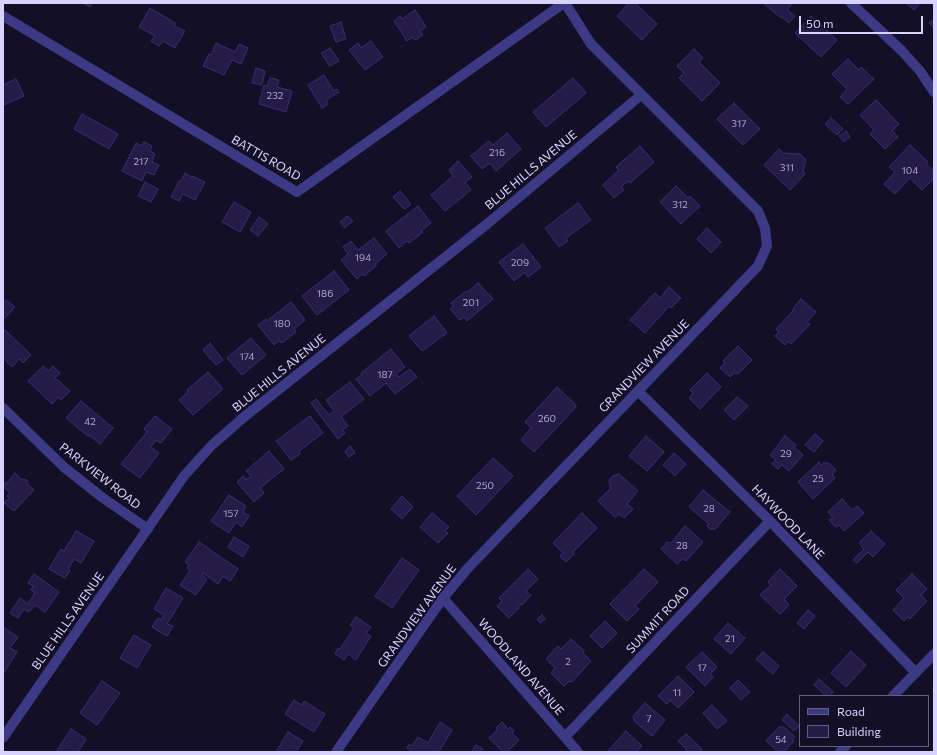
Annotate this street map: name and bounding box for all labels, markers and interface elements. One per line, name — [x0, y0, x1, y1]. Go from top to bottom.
scale bar — [801, 8, 925, 34]
text: 50 m — [806, 16, 834, 30]
house number: 232 — [267, 90, 283, 102]
house number: 317 — [731, 118, 747, 130]
street label: BLUE HILLS AVENUE — [482, 127, 580, 213]
street label: BATTIS ROAD — [229, 132, 303, 184]
house number: 216 — [489, 147, 505, 159]
house number: 217 — [133, 156, 149, 168]
house number: 311 — [780, 162, 794, 174]
house number: 104 — [902, 165, 918, 177]
house number: 312 — [672, 199, 688, 211]
house number: 194 — [355, 252, 371, 264]
house number: 209 — [511, 257, 529, 269]
house number: 186 — [317, 288, 333, 300]
house number: 201 — [463, 297, 479, 309]
street label: GRANDVIEW AVENUE — [596, 317, 692, 415]
house number: 180 — [274, 318, 290, 330]
street label: BLUE HILLS AVENUE — [229, 331, 329, 415]
house number: 174 — [240, 351, 254, 363]
house number: 187 — [377, 369, 393, 381]
house number: 260 — [538, 413, 556, 425]
house number: 42 — [84, 416, 96, 428]
street label: PARKVIEW ROAD — [57, 440, 143, 512]
house number: 29 — [780, 448, 792, 460]
house number: 25 — [812, 473, 824, 485]
house number: 250 — [476, 480, 494, 492]
street label: HAYWOOD LANE — [749, 482, 827, 562]
house number: 28 — [703, 503, 715, 515]
house number: 157 — [223, 508, 239, 520]
house number: 28 — [676, 540, 688, 552]
street label: GRANDVIEW AVENUE — [375, 562, 459, 670]
street label: BLUE HILLS AVENUE — [29, 569, 107, 673]
street label: SUMMIT ROAD — [623, 583, 693, 657]
street label: WOODLAND AVENUE — [475, 616, 567, 718]
house number: 21 — [725, 633, 735, 645]
house number: 2 — [565, 656, 571, 668]
house number: 17 — [697, 662, 707, 674]
house number: 11 — [673, 687, 681, 699]
legend — [799, 695, 929, 747]
text: Road — [837, 704, 865, 718]
house number: 7 — [646, 713, 652, 725]
text: Building — [837, 724, 881, 738]
house number: 54 — [775, 734, 787, 746]

